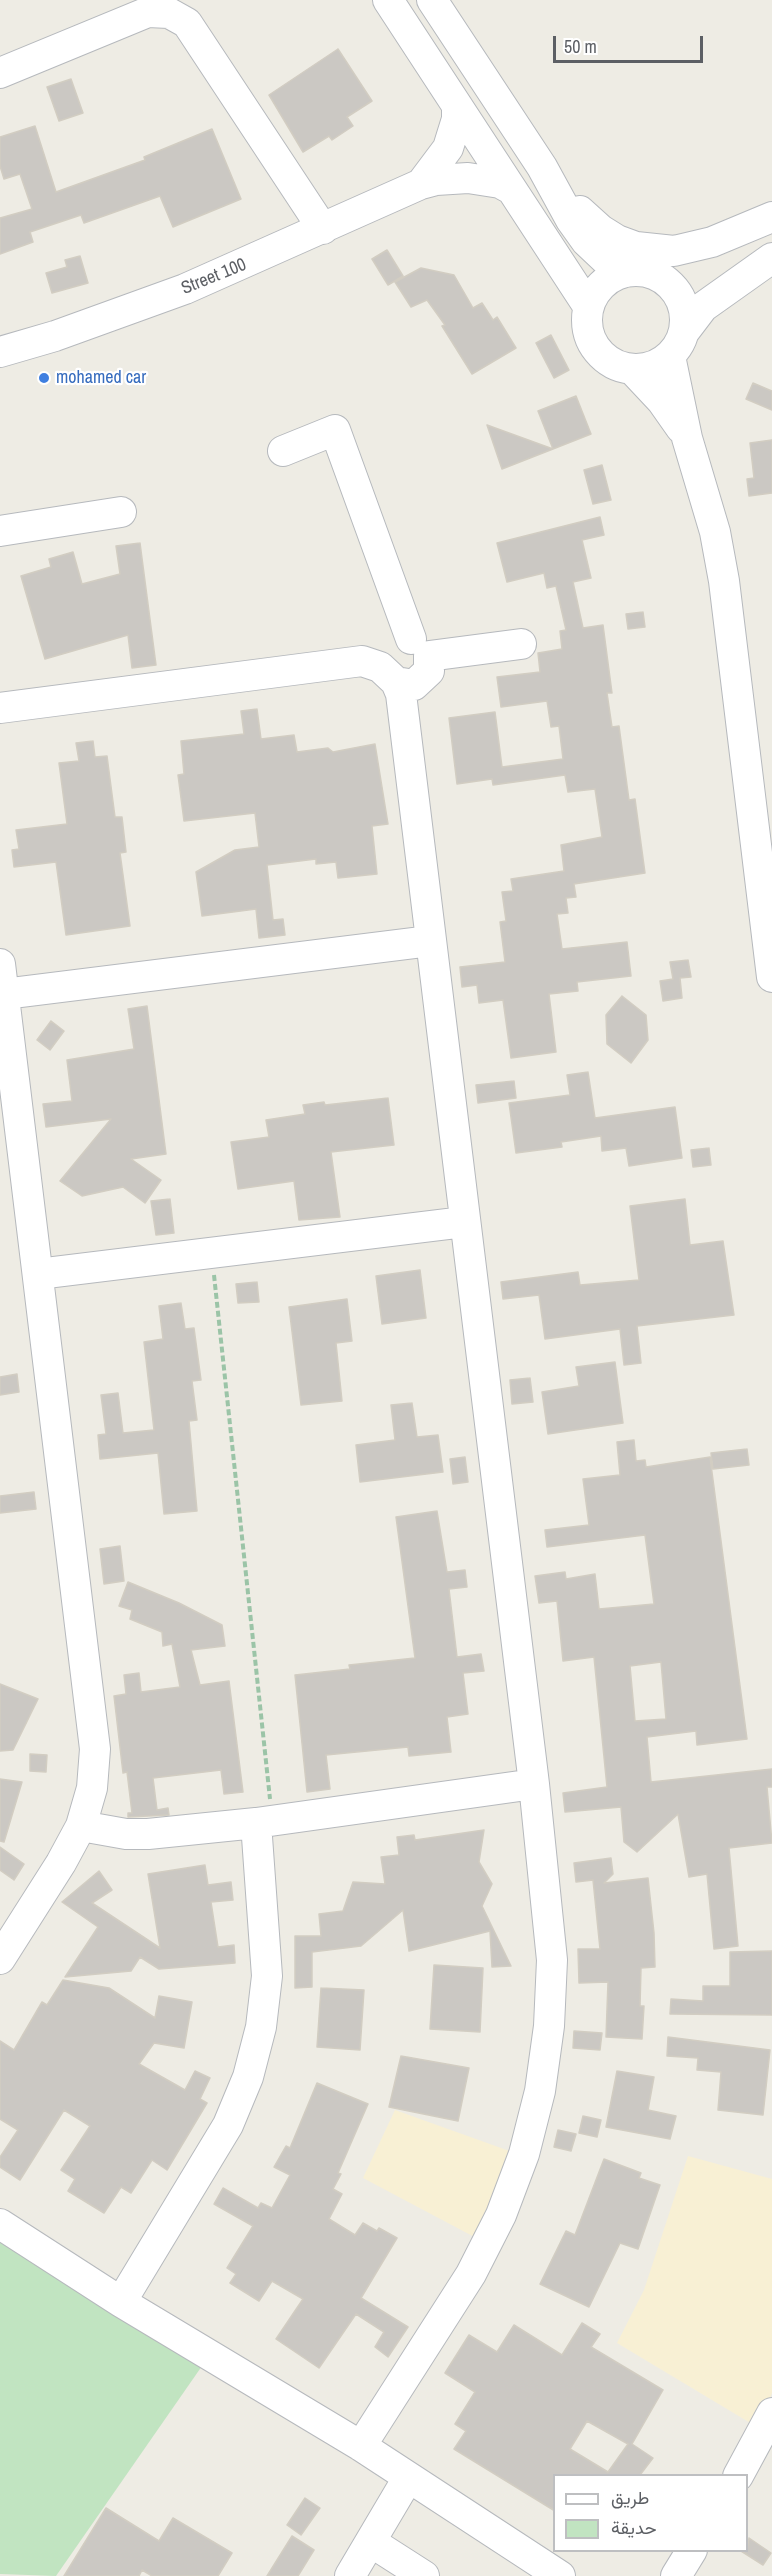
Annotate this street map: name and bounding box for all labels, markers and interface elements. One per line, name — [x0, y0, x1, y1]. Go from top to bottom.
scale bar — [556, 24, 706, 62]
text: 50 m — [564, 34, 597, 59]
street label: Street 100 — [178, 254, 250, 300]
place label: mohamed car — [56, 367, 146, 389]
marker: mohamed car — [37, 371, 51, 385]
legend — [553, 2474, 748, 2552]
text: طريق — [611, 2485, 649, 2510]
text: حديقة — [611, 2515, 657, 2540]

